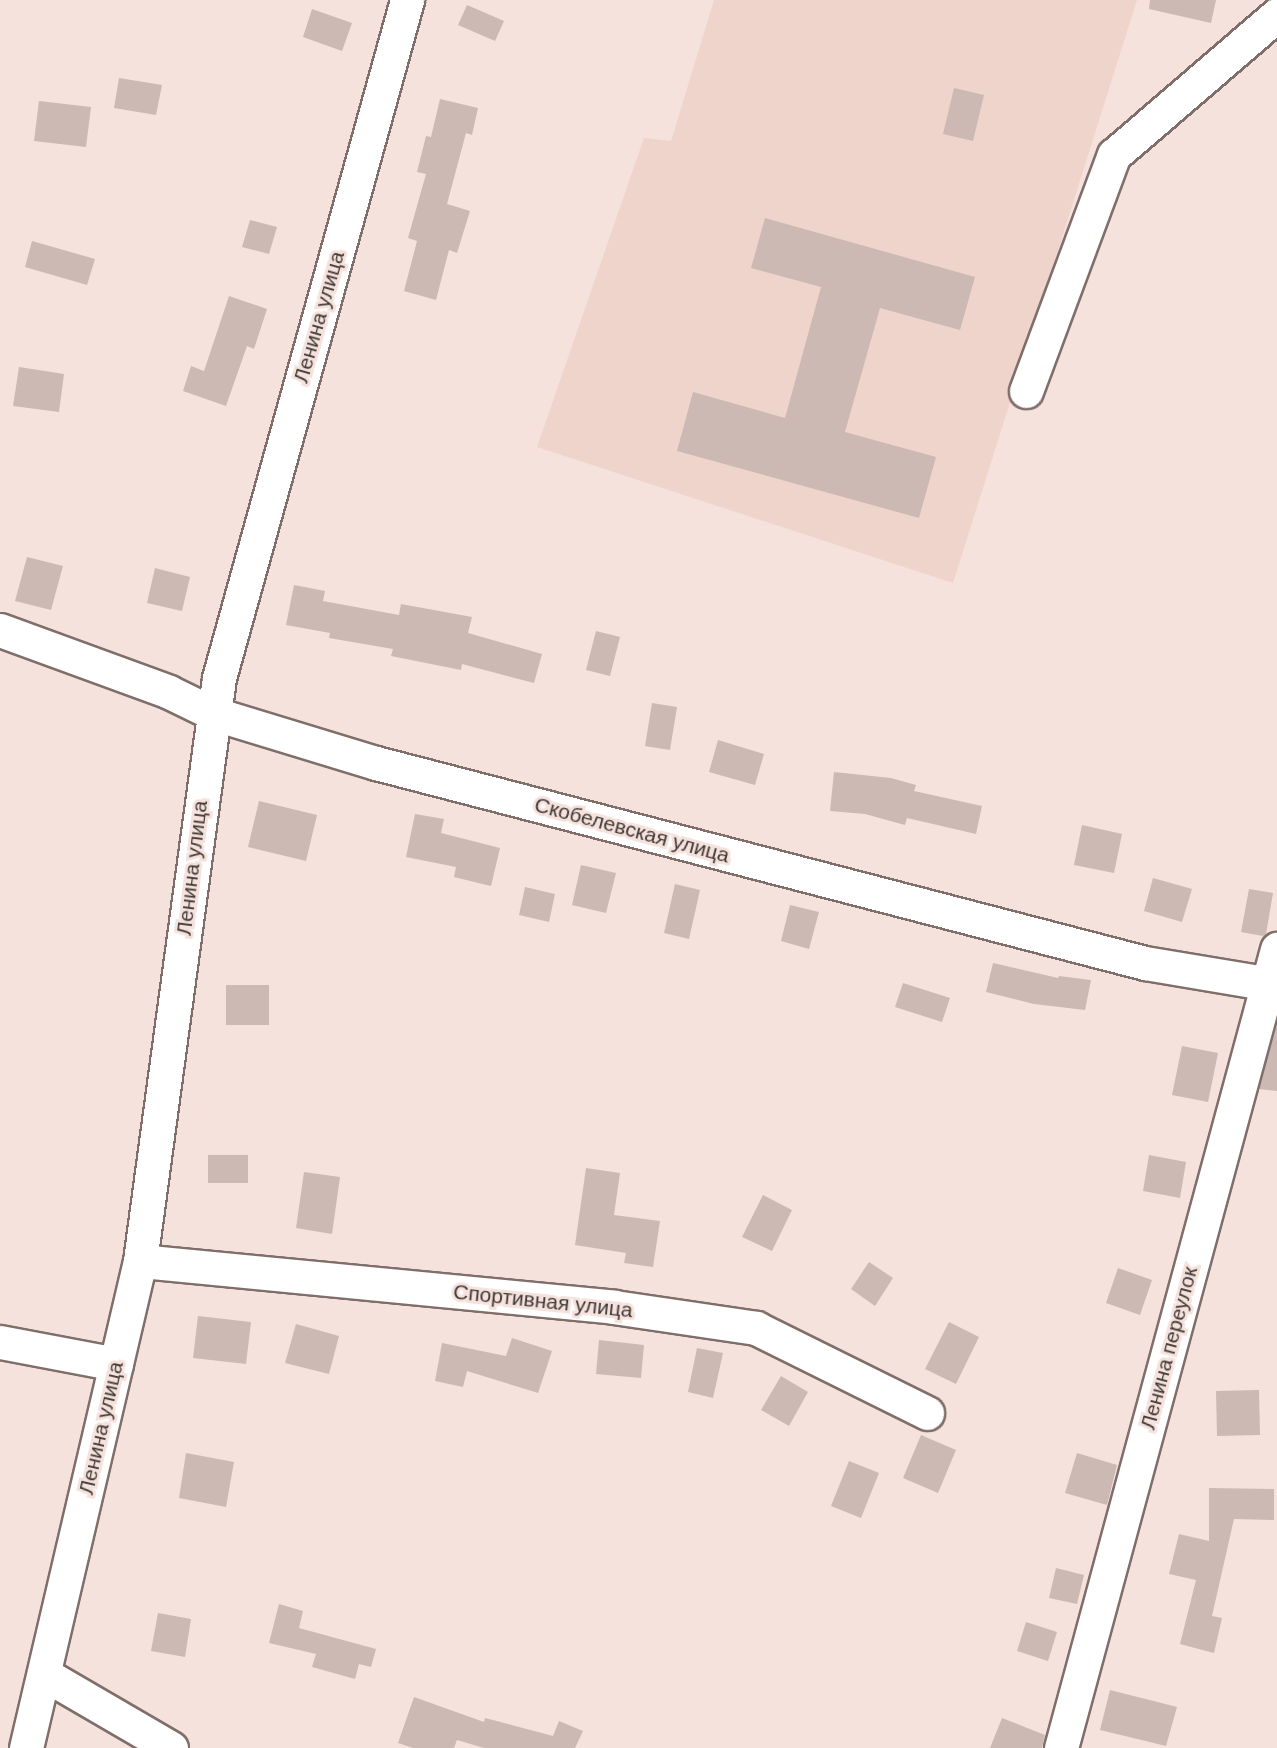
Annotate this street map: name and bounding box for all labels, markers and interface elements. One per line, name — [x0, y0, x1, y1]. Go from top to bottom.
street label: Ленина улица — [288, 248, 350, 386]
street label: Скобелевская улица — [532, 792, 732, 868]
street label: Ленина улица — [171, 799, 213, 937]
street label: Ленина переулок — [1135, 1264, 1203, 1432]
street label: Спортивная улица — [452, 1279, 634, 1323]
street label: Ленина улица — [73, 1359, 129, 1497]

